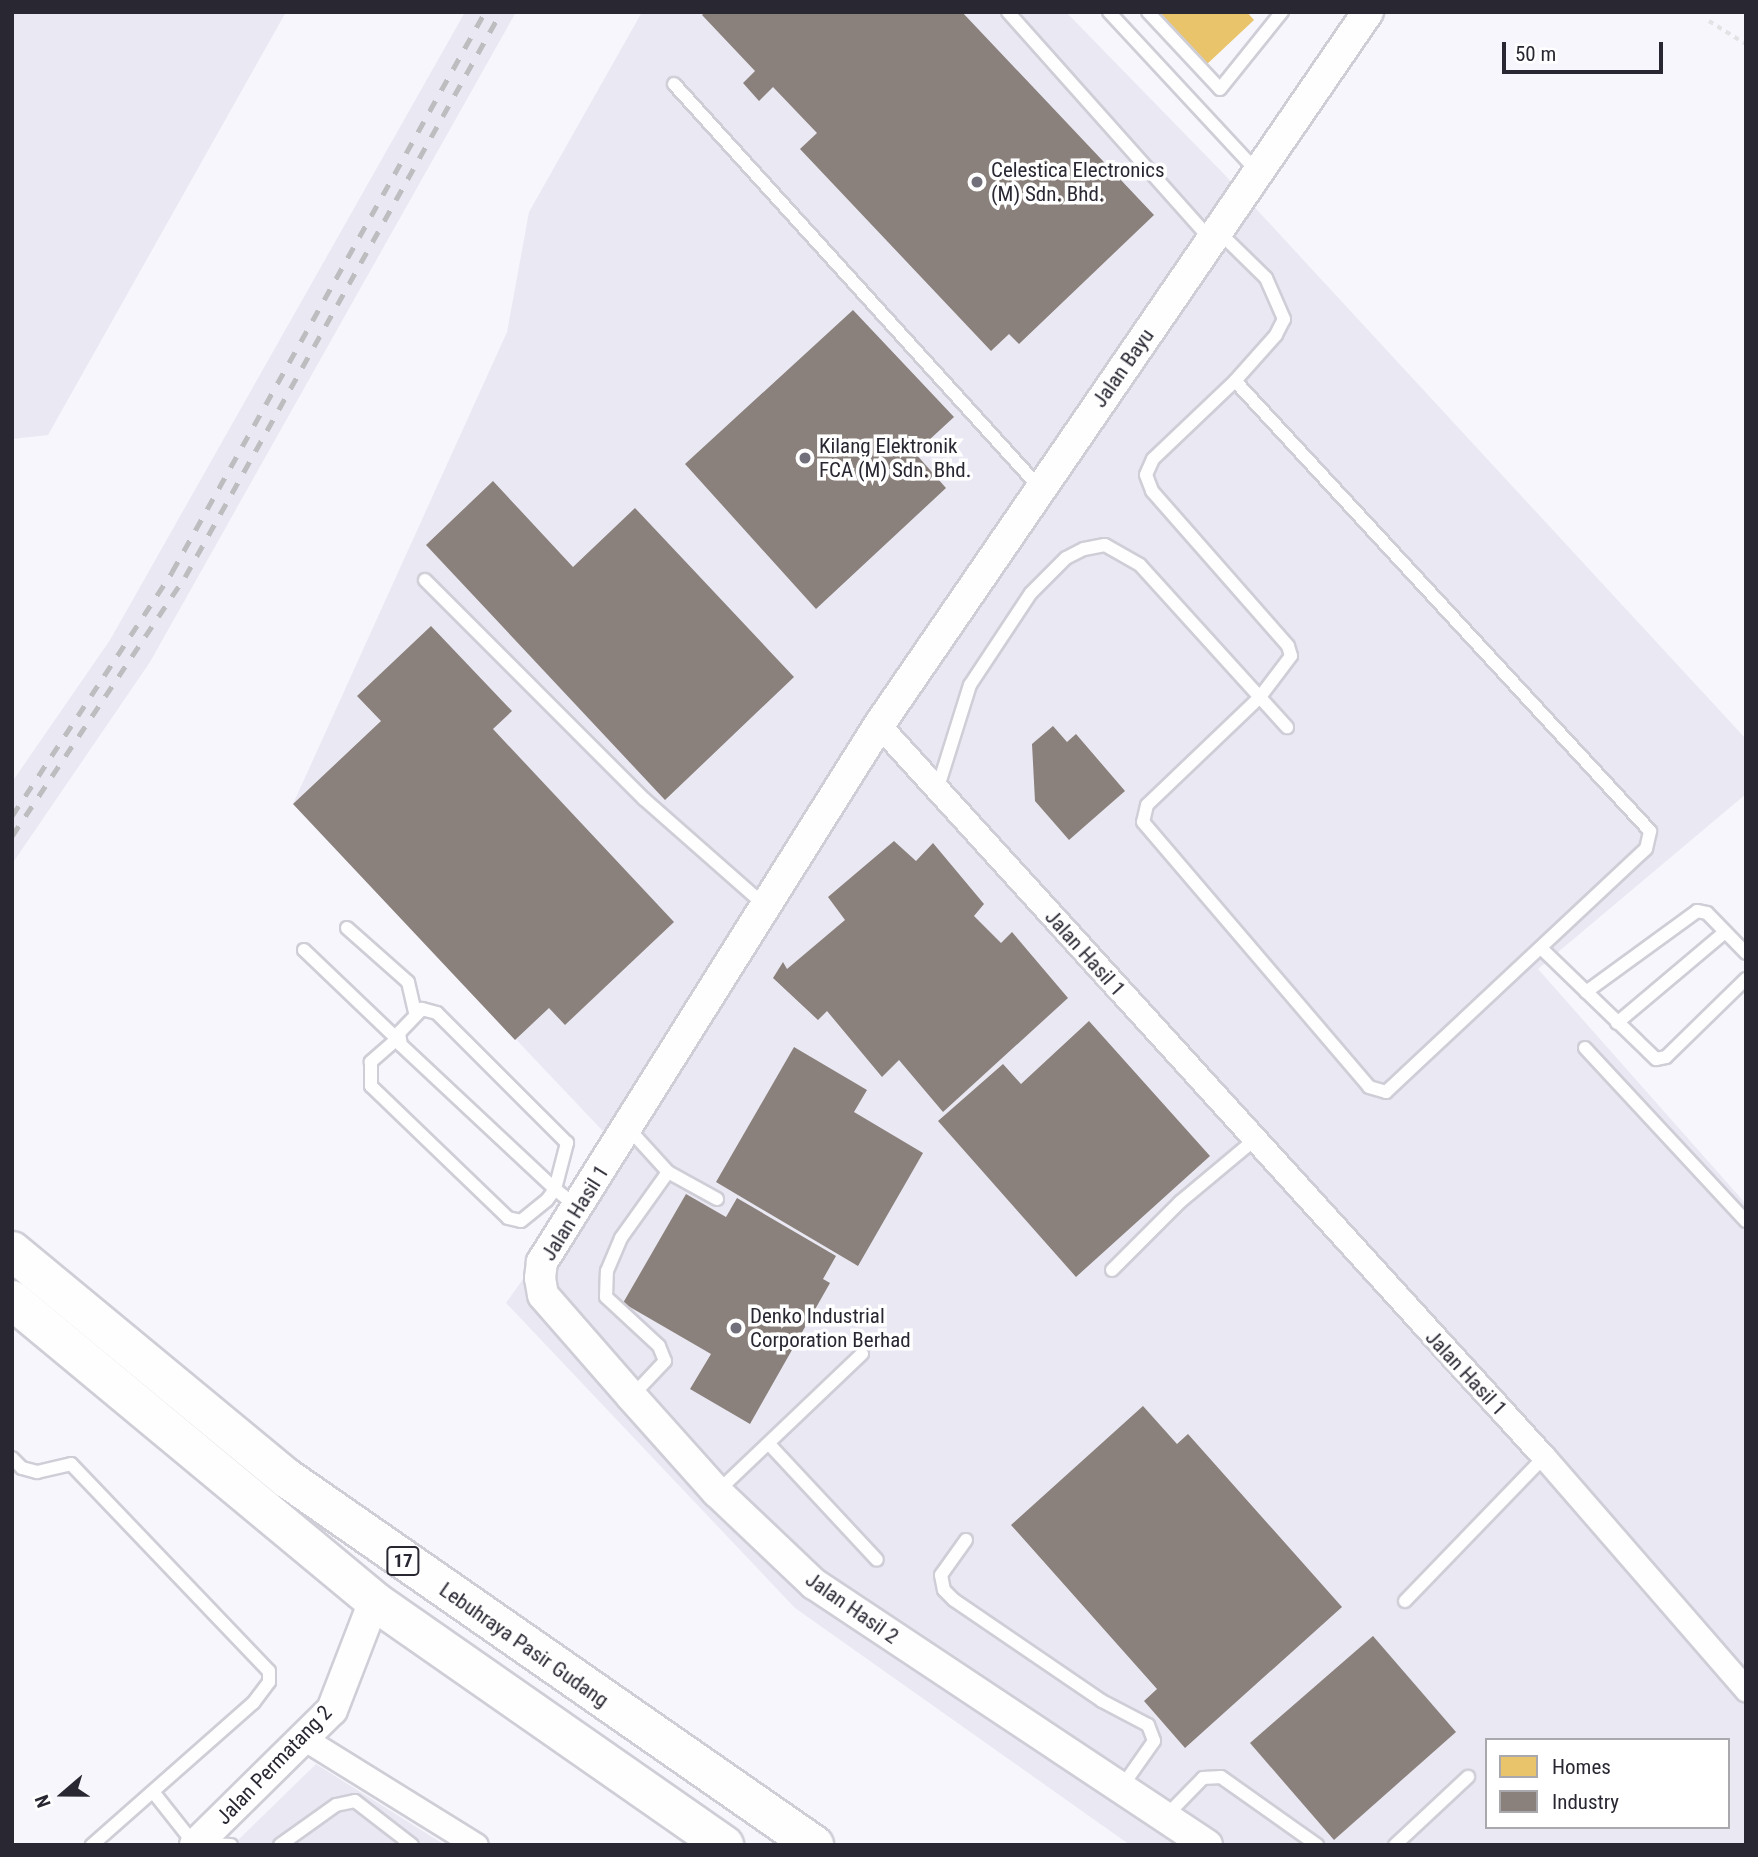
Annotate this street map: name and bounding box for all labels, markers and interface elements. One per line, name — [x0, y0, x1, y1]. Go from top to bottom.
scale bar — [1506, 28, 1667, 72]
text: 50 m — [1515, 42, 1556, 66]
place label: Celestica Electronics (M) Sdn. Bhd. — [991, 157, 1165, 207]
marker: Celestica Electronics (M) Sdn. Bhd. — [969, 174, 985, 190]
street label: Jalan Bayu — [1087, 324, 1159, 412]
place label: Kilang Elektronik FCA (M) Sdn. Bhd. — [819, 433, 971, 483]
marker: Kilang Elektronik FCA (M) Sdn. Bhd. — [797, 450, 813, 466]
street label: Jalan Hasil 1 — [1040, 905, 1130, 1001]
street label: Jalan Hasil 1 — [536, 1161, 614, 1265]
place label: Denko Industrial Corporation Berhad — [750, 1303, 911, 1353]
marker: Denko Industrial Corporation Berhad — [728, 1320, 744, 1336]
street label: Jalan Hasil 1 — [1420, 1325, 1512, 1421]
road number: 17 — [386, 1546, 420, 1576]
street label: Jalan Hasil 2 — [801, 1567, 903, 1649]
street label: Lebuhraya Pasir Gudang — [435, 1577, 613, 1713]
street label: Jalan Permatang 2 — [211, 1700, 337, 1830]
legend — [1485, 1738, 1730, 1829]
text: Homes — [1552, 1755, 1611, 1779]
north arrow — [28, 1759, 98, 1829]
text: Industry — [1552, 1790, 1619, 1814]
text: N — [30, 1792, 56, 1811]

